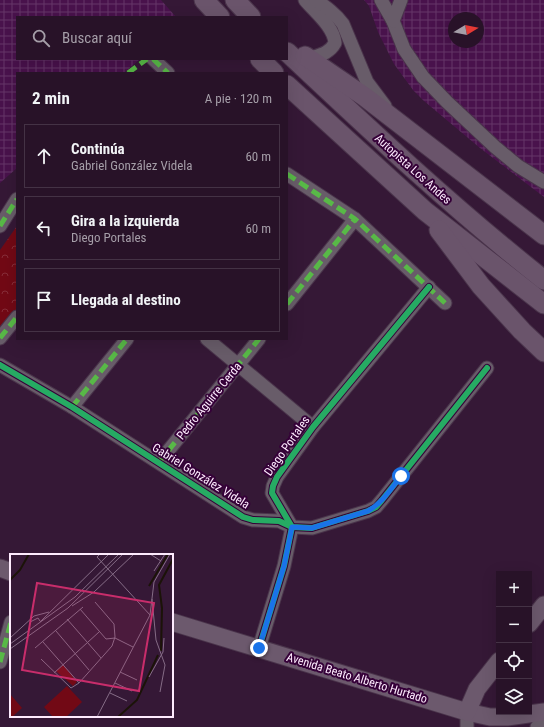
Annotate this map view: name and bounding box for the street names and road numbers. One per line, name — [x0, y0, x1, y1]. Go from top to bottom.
street label: Autopista Los Andes — [372, 131, 454, 207]
street label: Pedro Aguirre Cerda — [174, 359, 245, 442]
street label: Diego Portales — [261, 413, 313, 479]
street label: Gabriel González Videla — [150, 440, 252, 512]
street label: Avenida Beato Alberto Hurtado — [285, 650, 429, 706]

